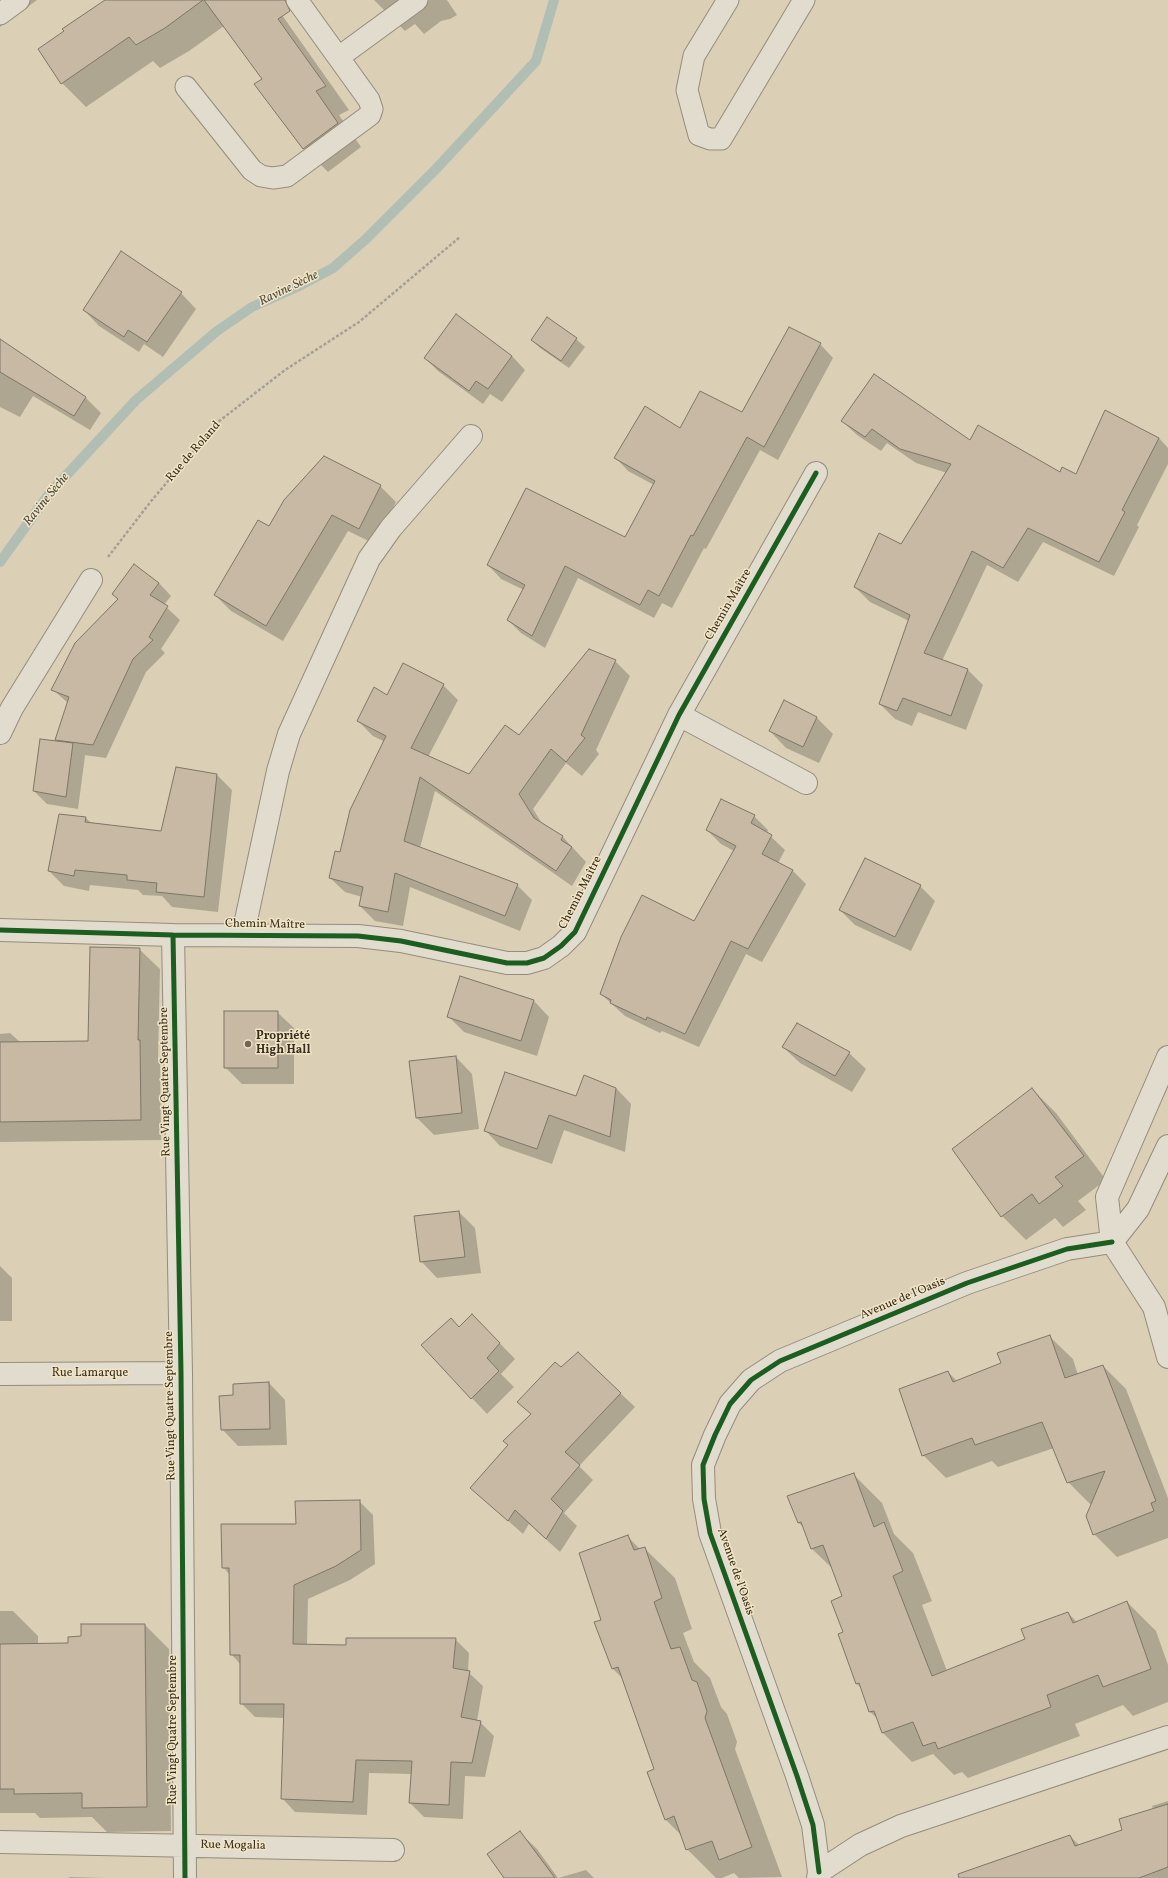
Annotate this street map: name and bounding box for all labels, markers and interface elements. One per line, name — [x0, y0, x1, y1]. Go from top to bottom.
water label: Ravine Sèche — [257, 268, 321, 310]
street label: Rue de Roland — [164, 419, 224, 485]
water label: Ravine Sèche — [21, 470, 73, 530]
street label: Chemin Maître — [703, 567, 755, 643]
street label: Chemin Maître — [556, 854, 606, 932]
street label: Chemin Maître — [225, 917, 305, 933]
street label: Rue Vingt Quatre Septembre — [157, 1007, 175, 1157]
place label: Propriété High Hall — [256, 1030, 310, 1058]
marker: Propriété High Hall — [243, 1039, 253, 1049]
street label: Avenue de l'Oasis — [858, 1275, 948, 1323]
street label: Rue Vingt Quatre Septembre — [162, 1331, 180, 1481]
street label: Rue Lamarque — [52, 1367, 128, 1381]
street label: Avenue de l'Oasis — [713, 1527, 757, 1617]
street label: Rue Vingt Quatre Septembre — [167, 1655, 181, 1805]
street label: Rue Mogalia — [200, 1838, 266, 1854]

